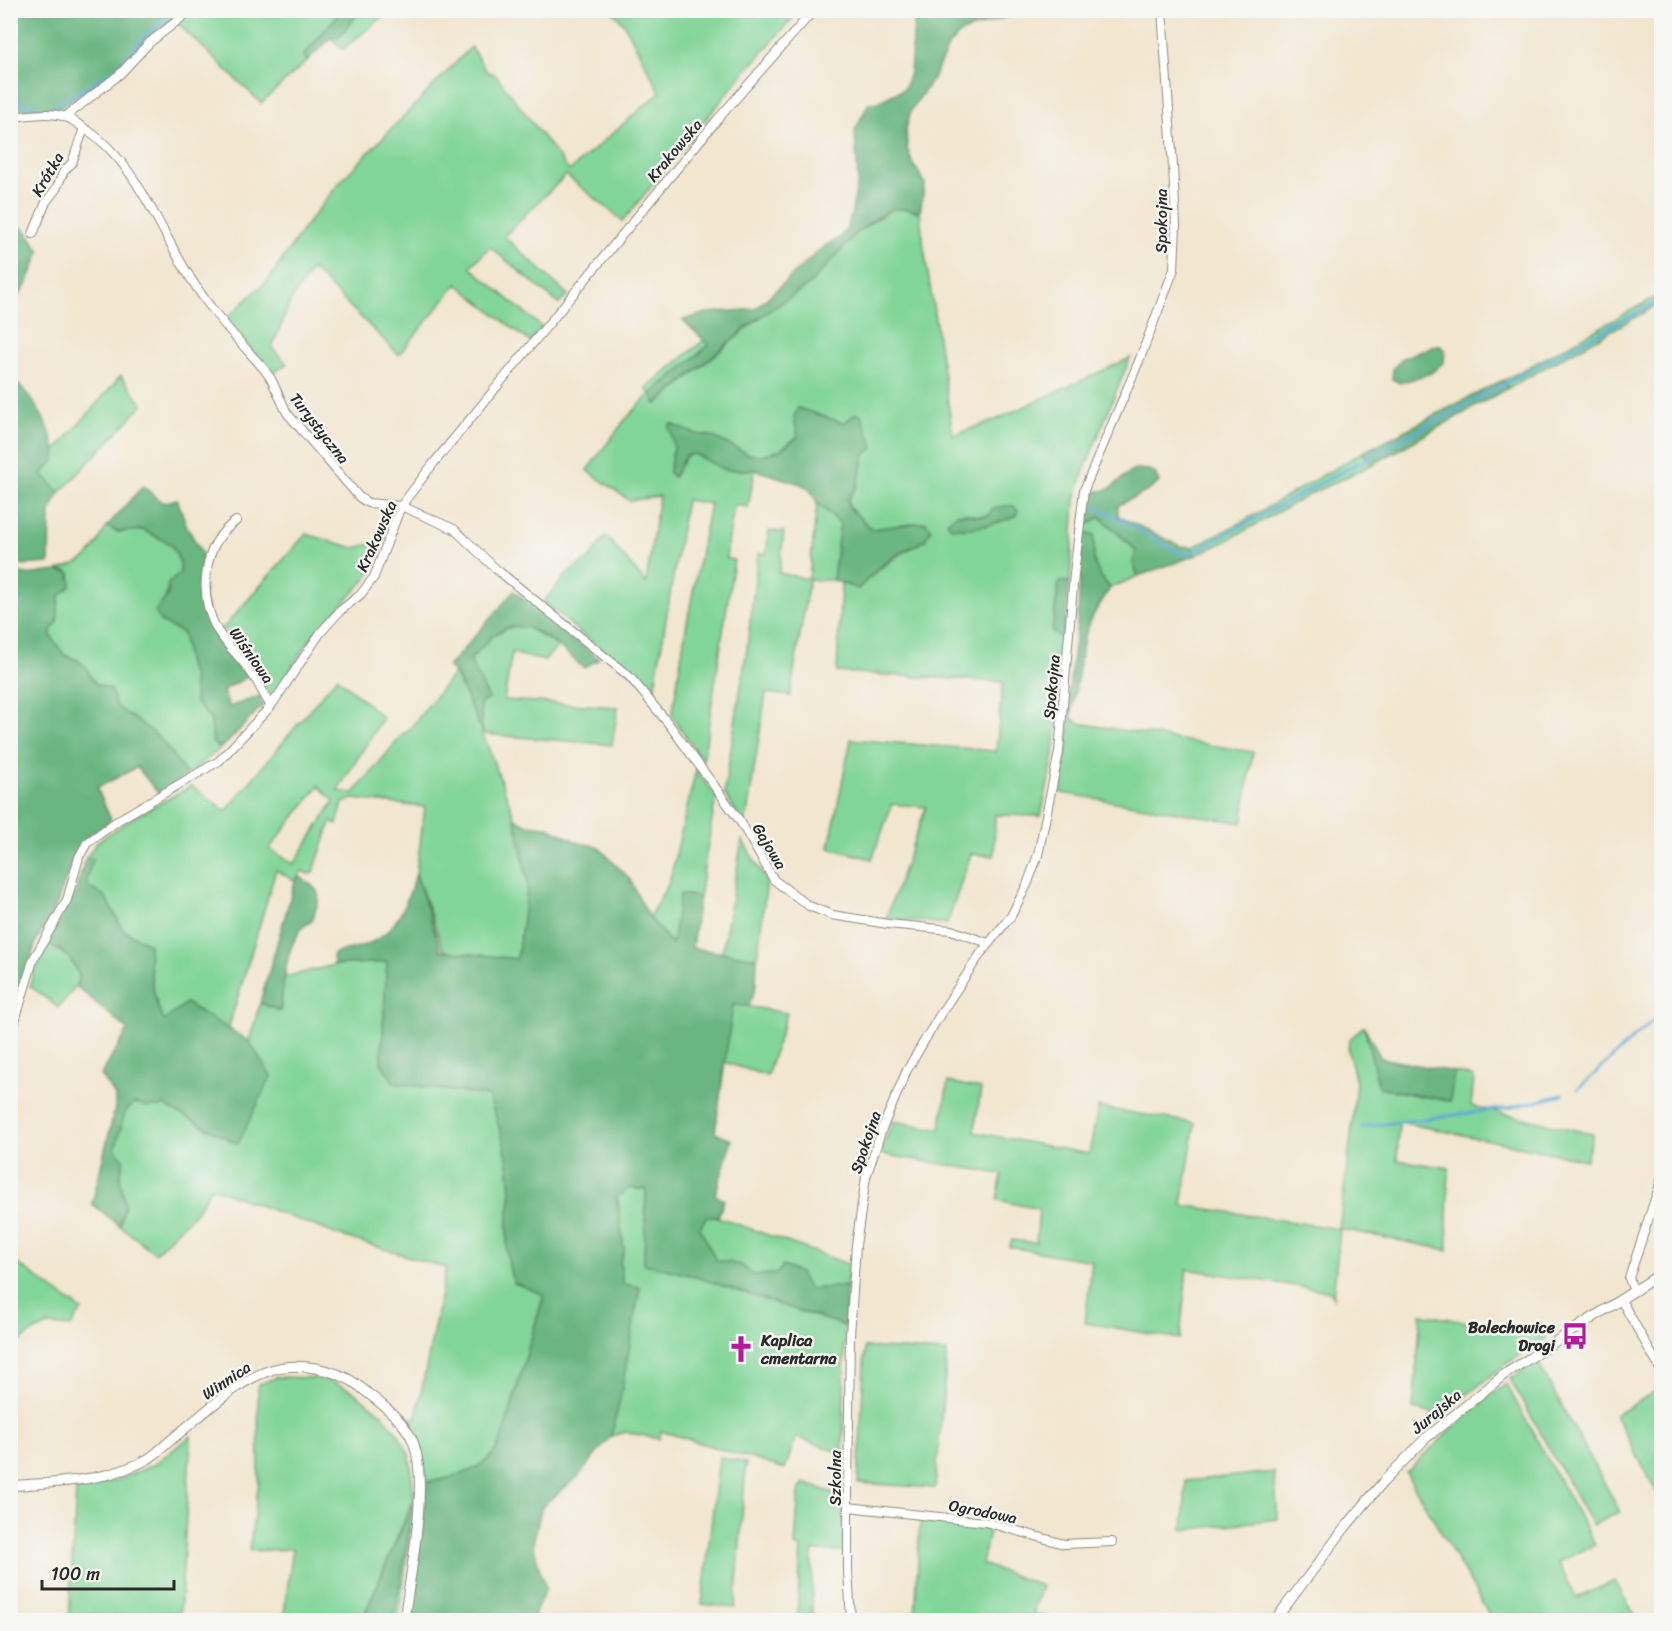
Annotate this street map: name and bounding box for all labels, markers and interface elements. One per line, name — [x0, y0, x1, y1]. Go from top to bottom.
street label: Krakowska — [639, 112, 710, 189]
street label: Krótka — [23, 146, 72, 202]
street label: Spokojna — [1147, 189, 1176, 253]
street label: Turystyczna — [282, 386, 357, 471]
street label: Krakowska — [348, 496, 405, 577]
street label: Wiśniowa — [221, 621, 282, 690]
street label: Spokojna — [1034, 654, 1069, 720]
street label: Gajowa — [744, 817, 795, 875]
street label: Spokojna — [841, 1107, 890, 1177]
place label: Bolechowice Drogi — [1468, 1313, 1557, 1360]
bus stop icon: Bolechowice Drogi — [1560, 1321, 1590, 1351]
place label: Kaplica cmentarna — [760, 1326, 837, 1373]
church icon: Kaplica cmentarna — [726, 1334, 756, 1364]
street label: Winnica — [196, 1353, 257, 1408]
street label: Jurajska — [1404, 1381, 1468, 1442]
street label: Szkolna — [821, 1449, 850, 1506]
street label: Ogrodowa — [946, 1491, 1019, 1532]
scale bar — [42, 1553, 174, 1591]
text: 100 m — [51, 1558, 100, 1590]

